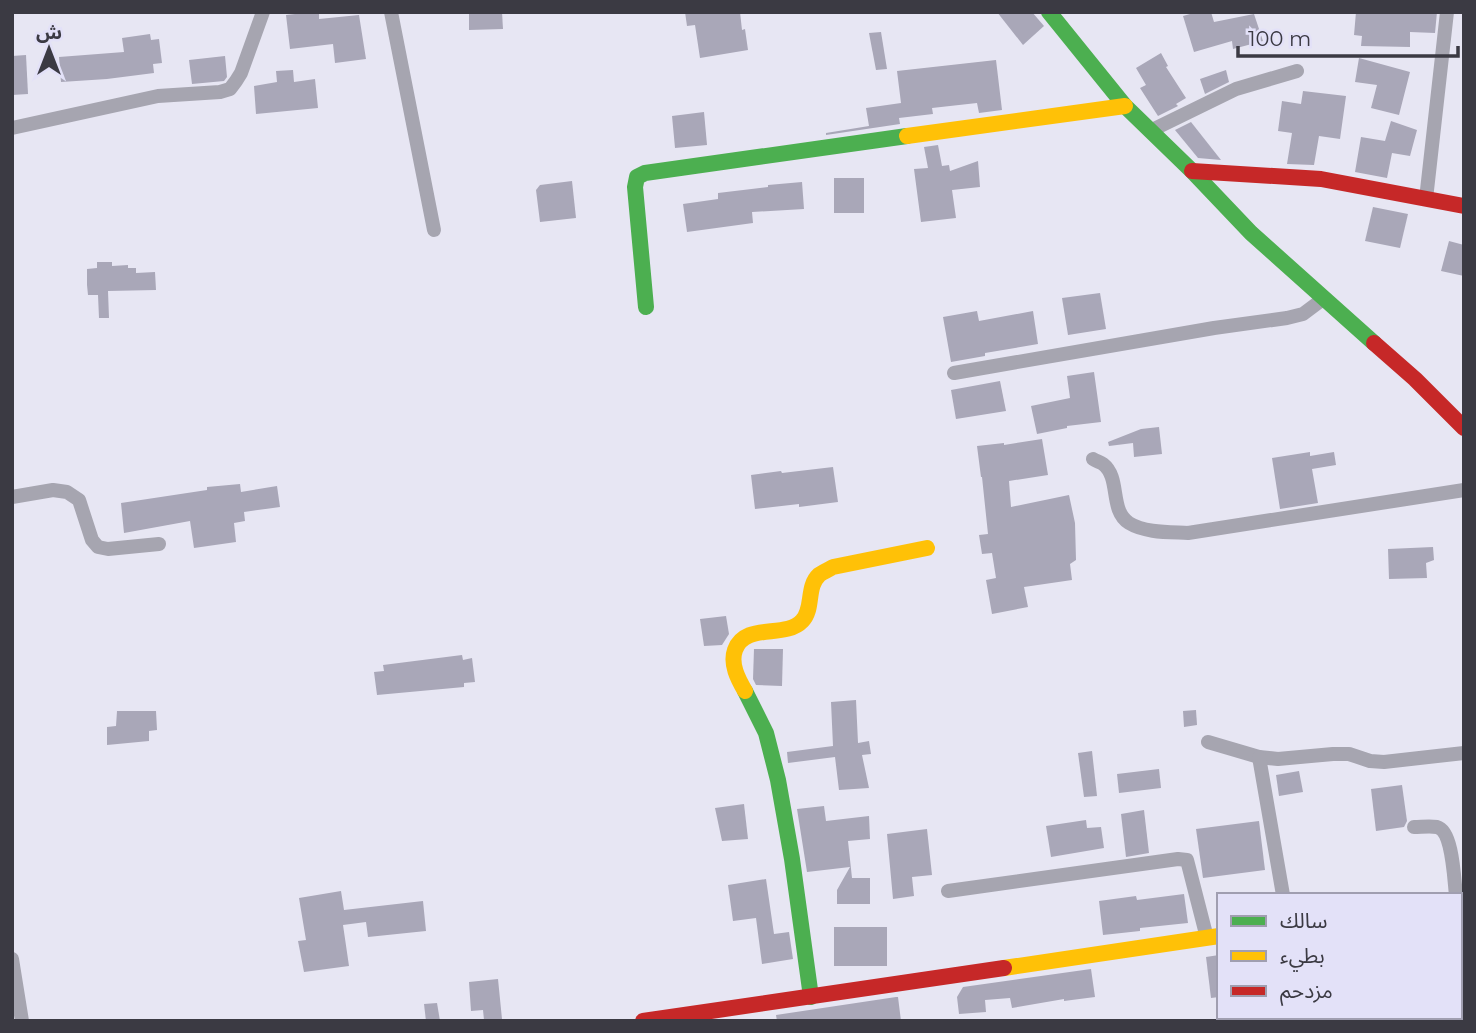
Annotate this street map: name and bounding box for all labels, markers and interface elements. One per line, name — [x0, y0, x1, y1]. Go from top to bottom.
north arrow — [14, 14, 84, 84]
scale bar — [1238, 14, 1458, 58]
text: ش — [36, 21, 62, 44]
text: 100 m — [1248, 26, 1311, 51]
legend — [1217, 893, 1462, 1019]
text: سالك — [1280, 908, 1327, 933]
text: بطيء — [1280, 943, 1325, 972]
text: مزدحم — [1280, 978, 1333, 1006]

